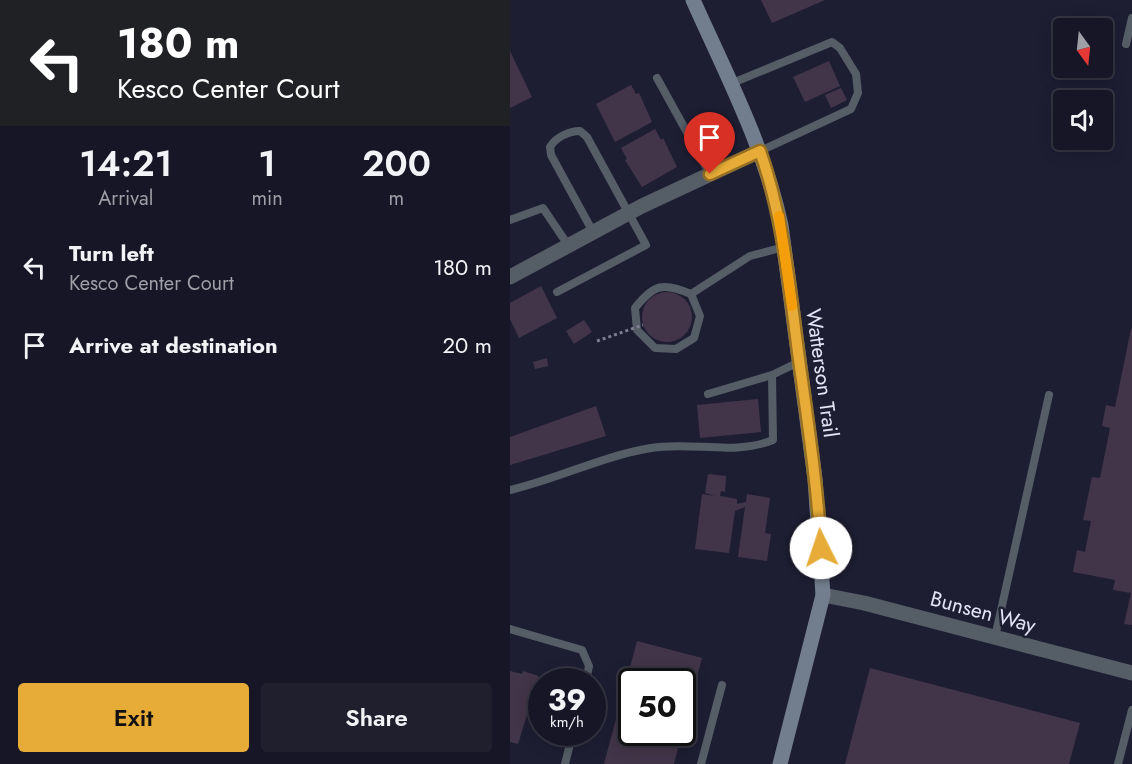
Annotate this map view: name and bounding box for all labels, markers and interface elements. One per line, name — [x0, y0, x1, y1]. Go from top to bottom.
text: 180 m — [117, 13, 240, 74]
north arrow — [1053, 18, 1113, 78]
map controls — [1053, 18, 1113, 150]
icon: left — [18, 24, 96, 102]
text: Kesco Center Court — [117, 69, 339, 108]
button: sound — [1053, 90, 1113, 150]
pin — [684, 112, 735, 174]
icon: arrive — [693, 121, 726, 154]
text: 14:21 — [79, 137, 172, 189]
text: 1 — [258, 137, 276, 189]
text: 200 — [362, 137, 431, 189]
text: Arrival — [98, 184, 153, 213]
text: min — [251, 184, 283, 213]
text: m — [389, 184, 404, 213]
text: Turn left — [69, 237, 154, 269]
icon: left — [18, 251, 51, 284]
text: 180 m — [433, 251, 492, 283]
text: Kesco Center Court — [69, 269, 234, 298]
street label: Watterson Trail — [798, 307, 846, 439]
icon: arrive — [18, 329, 51, 362]
text: Arrive at destination — [69, 329, 278, 361]
text: 20 m — [443, 329, 492, 361]
position arrow — [789, 516, 853, 580]
street label: Bunsen Way — [927, 583, 1040, 641]
speed limit sign: 50 — [618, 668, 696, 746]
text: 39 — [548, 678, 586, 721]
button: Exit — [18, 683, 249, 752]
button: Share — [261, 683, 492, 752]
text: km/h — [550, 711, 584, 733]

